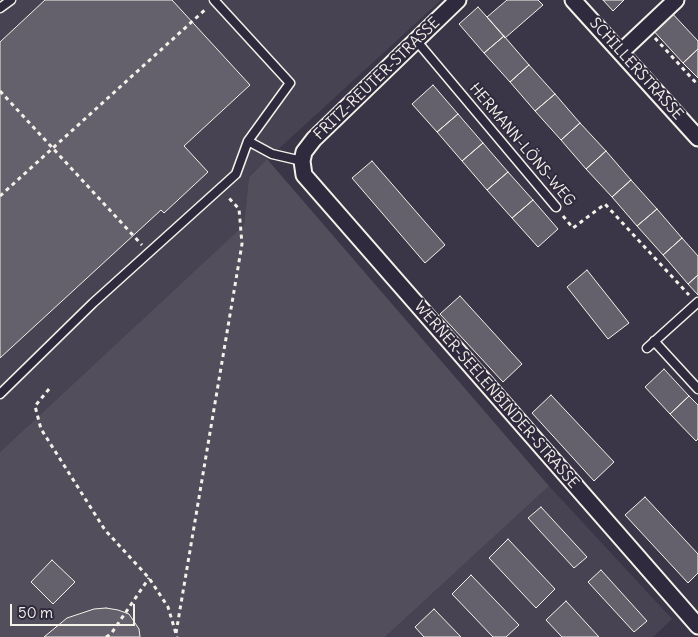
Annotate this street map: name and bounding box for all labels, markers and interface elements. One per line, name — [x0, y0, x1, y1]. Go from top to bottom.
street label: FRITZ-REUTER-STRASSE — [310, 14, 444, 144]
street label: SCHILLERSTRASSE — [586, 14, 686, 124]
street label: HERMANN-LÖNS-WEG — [465, 80, 579, 210]
street label: WERNER-SEELENBINDER-STRASSE — [410, 298, 582, 492]
scale bar — [12, 594, 138, 626]
text: 50 m — [18, 603, 53, 622]

